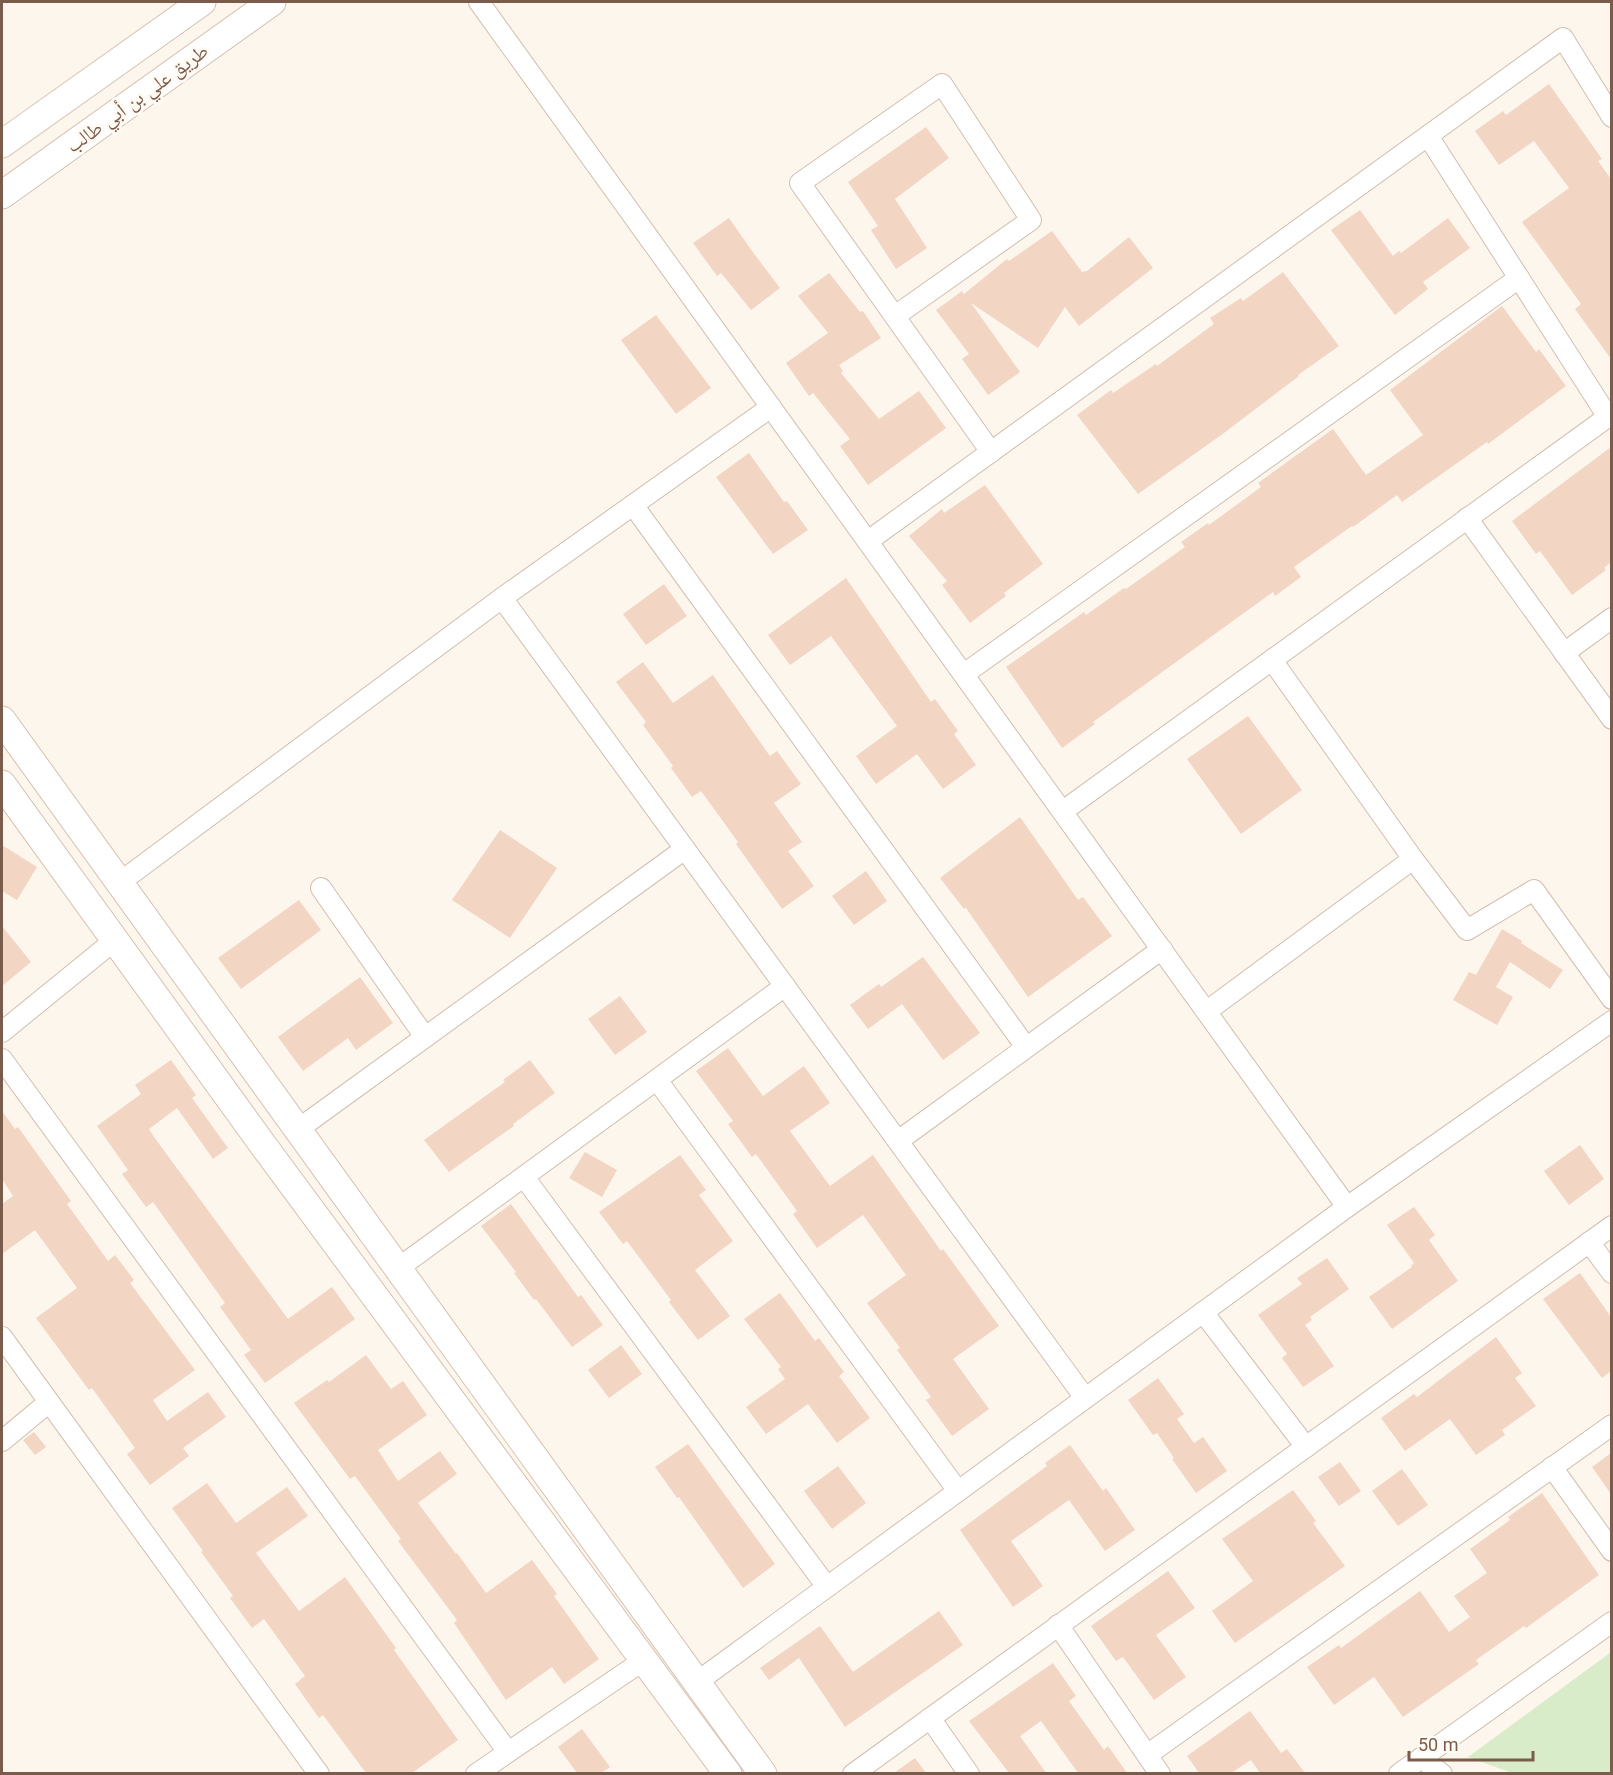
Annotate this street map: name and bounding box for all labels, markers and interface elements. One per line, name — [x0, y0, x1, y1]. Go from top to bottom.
street label: طريق علي بن أبي طالب — [61, 38, 215, 161]
scale bar — [1409, 1724, 1534, 1762]
text: 50 m — [1418, 1734, 1458, 1755]

